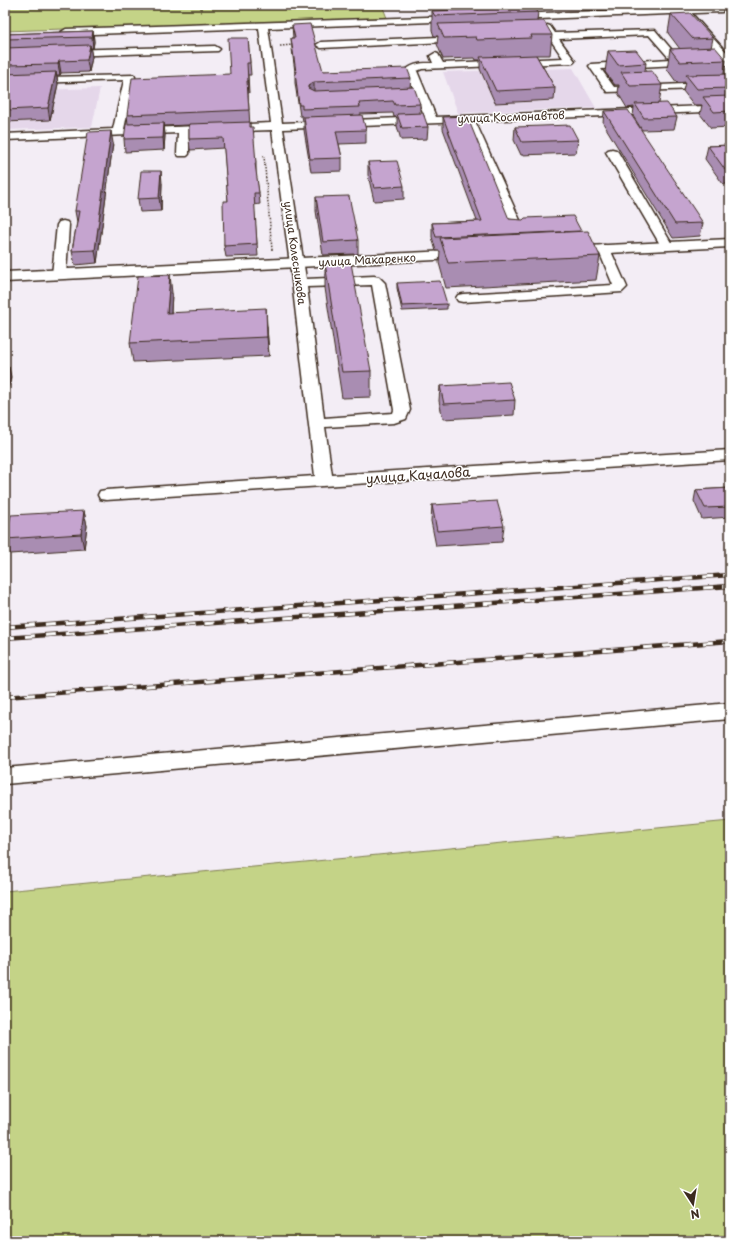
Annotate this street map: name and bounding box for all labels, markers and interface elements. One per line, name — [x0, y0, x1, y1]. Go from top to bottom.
street label: улица Космонавтов — [457, 106, 565, 127]
street label: улица Колесникова — [280, 200, 311, 306]
street label: улица Макаренко — [318, 248, 416, 271]
street label: улица Качалова — [365, 461, 472, 488]
north arrow — [673, 1184, 713, 1224]
text: N — [689, 1205, 701, 1224]

